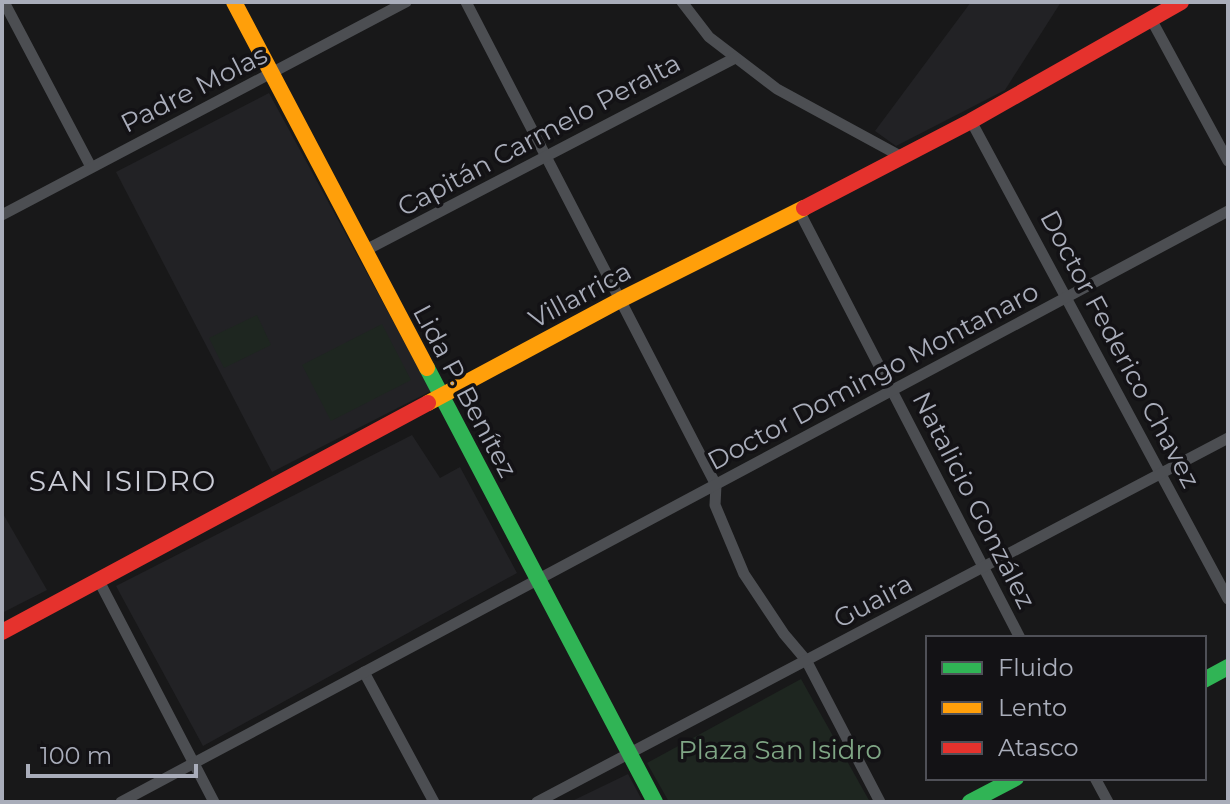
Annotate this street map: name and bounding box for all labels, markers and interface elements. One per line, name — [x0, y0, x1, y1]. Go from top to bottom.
street label: Padre Molas — [115, 38, 273, 140]
street label: Capitán Carmelo Peralta — [392, 47, 686, 223]
street label: Doctor Federico Chavez — [1033, 205, 1207, 493]
street label: Villarrica — [523, 255, 637, 335]
street label: Doctor Domingo Montanaro — [702, 275, 1044, 477]
street label: Lida P. Benítez — [406, 299, 524, 483]
street label: Natalicio González — [906, 386, 1042, 614]
district label: SAN ISIDRO — [29, 464, 217, 498]
street label: Guaira — [828, 567, 918, 635]
legend — [926, 636, 1206, 780]
text: Fluido — [998, 653, 1074, 682]
text: Lento — [998, 693, 1067, 722]
scale bar — [28, 728, 196, 778]
text: Atasco — [998, 733, 1079, 762]
park label: Plaza San Isidro — [678, 734, 882, 766]
text: 100 m — [40, 741, 112, 770]

